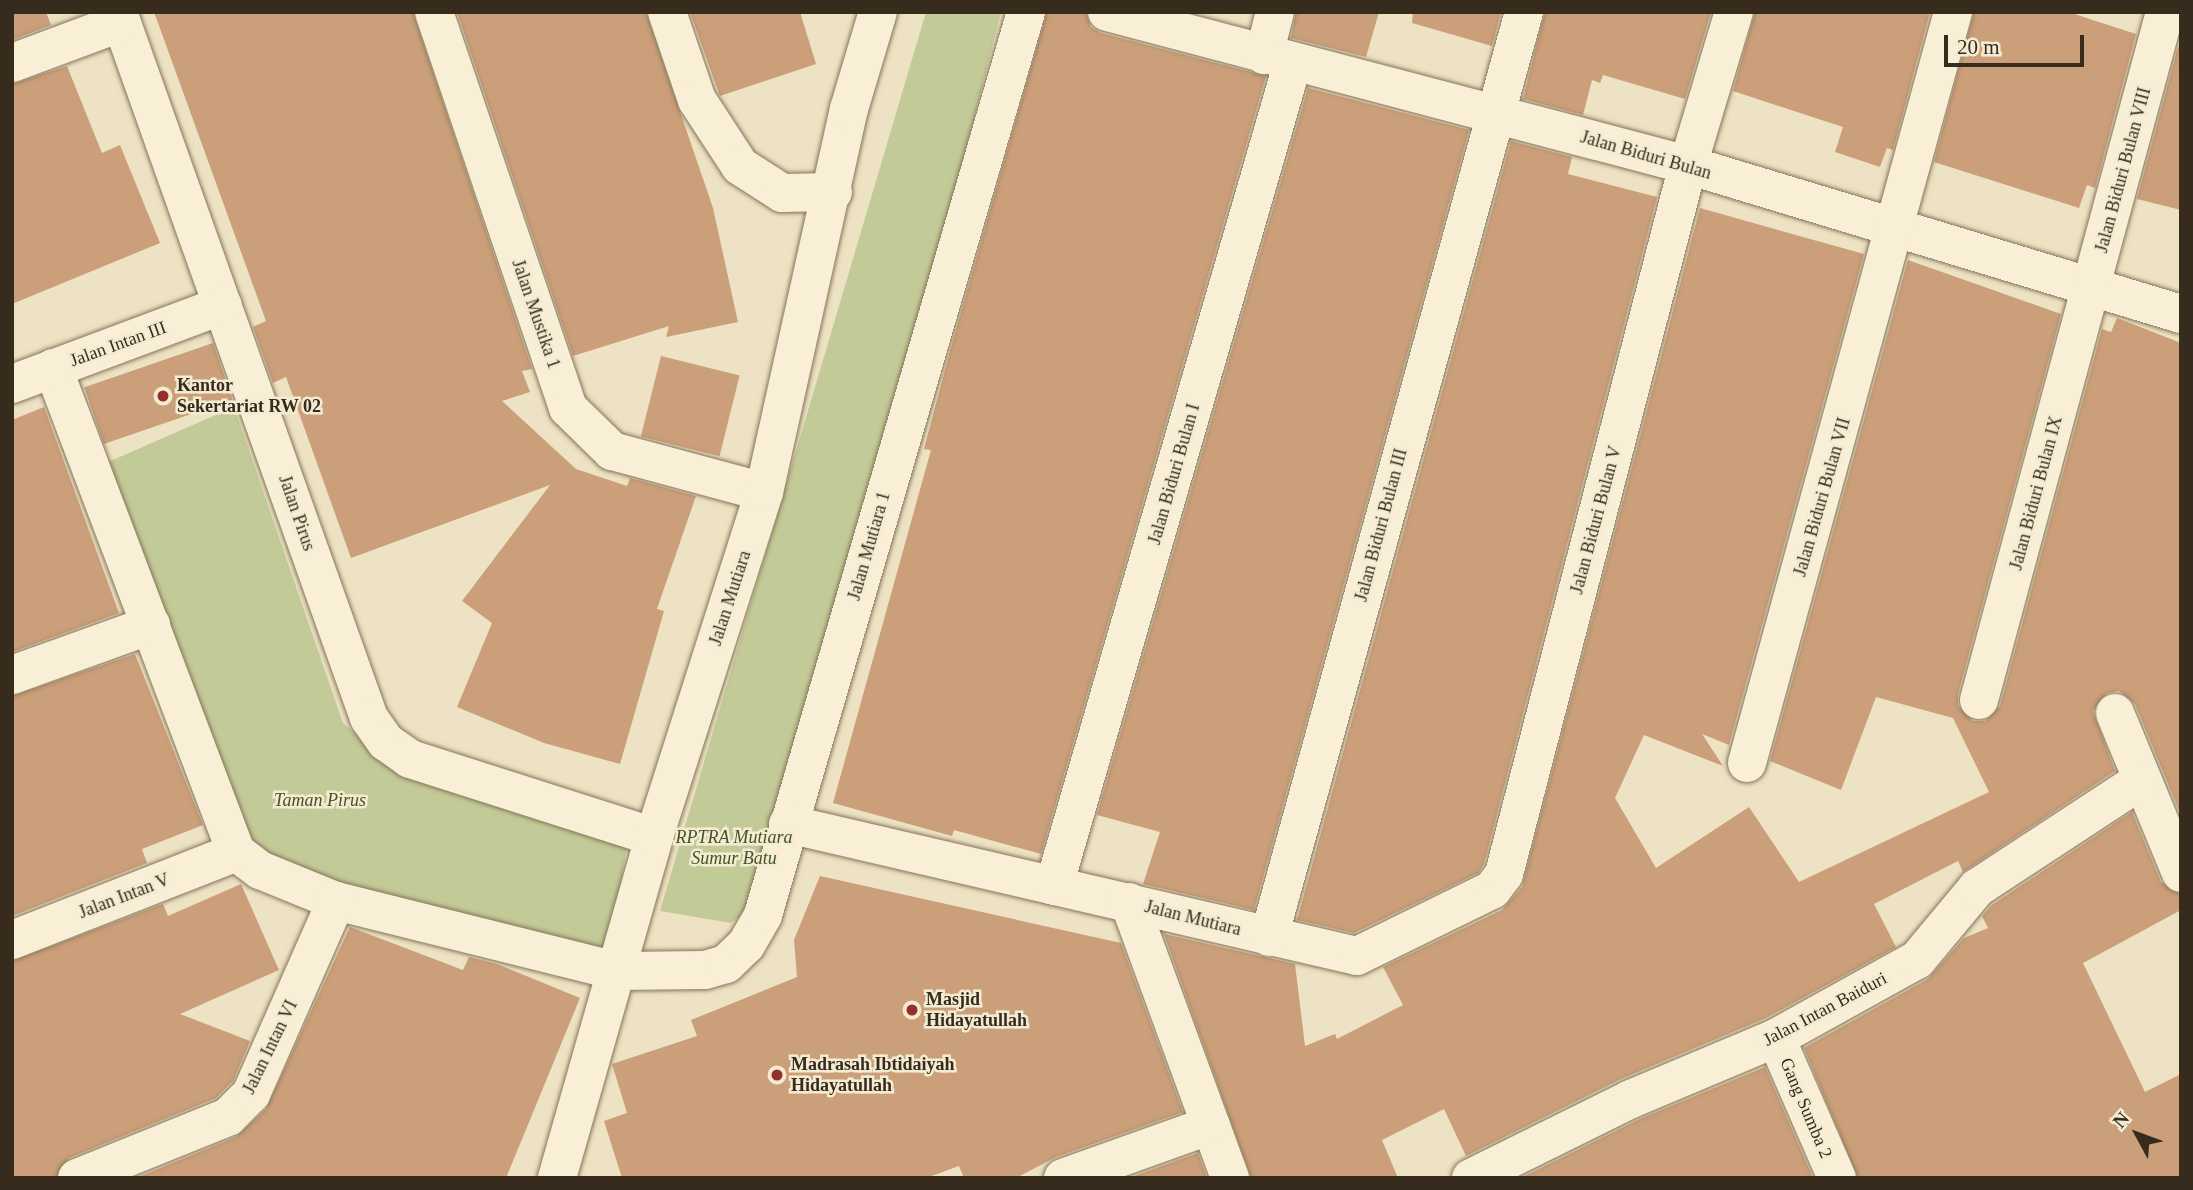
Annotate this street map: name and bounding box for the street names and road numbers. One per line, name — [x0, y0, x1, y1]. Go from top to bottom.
street label: Jalan Biduri Bulan VIII — [2091, 85, 2155, 255]
street label: Jalan Biduri Bulan — [1578, 126, 1714, 184]
street label: Jalan Mustika 1 — [507, 257, 565, 371]
street label: Jalan Intan III — [67, 317, 169, 371]
street label: Jalan Biduri Bulan I — [1144, 401, 1204, 547]
street label: Jalan Biduri Bulan IX — [2005, 414, 2067, 572]
street label: Jalan Biduri Bulan VII — [1789, 415, 1855, 579]
street label: Jalan Biduri Bulan V — [1566, 444, 1626, 596]
street label: Jalan Biduri Bulan III — [1350, 446, 1412, 604]
street label: Jalan Pirus — [274, 472, 320, 554]
street label: Jalan Mutiara 1 — [843, 489, 895, 603]
street label: Jalan Mutiara — [705, 548, 755, 648]
street label: Jalan Intan V — [75, 869, 173, 923]
street label: Jalan Mutiara — [1143, 896, 1243, 940]
street label: Jalan Intan Baiduri — [1759, 967, 1891, 1051]
street label: Jalan Intan VI — [238, 996, 302, 1098]
street label: Gang Sumba 2 — [1775, 1055, 1837, 1161]

